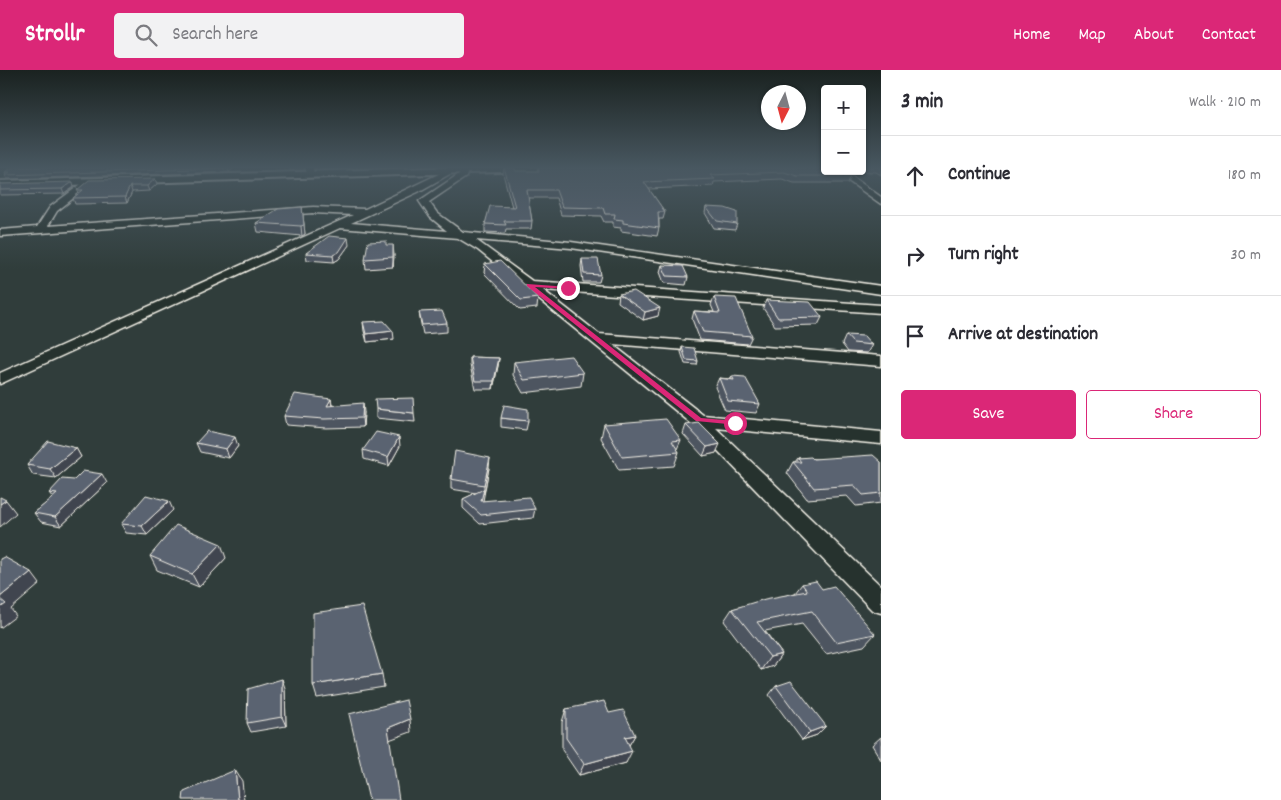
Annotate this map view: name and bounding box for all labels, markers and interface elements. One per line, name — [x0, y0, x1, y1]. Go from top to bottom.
search box — [114, 13, 464, 58]
text: Strollr — [25, 18, 84, 52]
icon: search — [132, 21, 160, 49]
text: Search here — [172, 22, 258, 49]
text: Home — [1013, 23, 1050, 48]
text: Map — [1078, 23, 1106, 48]
text: About — [1134, 23, 1174, 48]
text: Contact — [1202, 23, 1256, 48]
north arrow — [761, 85, 806, 130]
map controls — [821, 85, 866, 175]
button: + — [821, 85, 866, 130]
text: 3 min — [901, 88, 943, 118]
text: Walk · 210 m — [1189, 91, 1261, 114]
button: − — [821, 130, 866, 175]
icon: ahead — [901, 162, 929, 190]
text: Continue — [948, 162, 1010, 189]
text: 180 m — [1228, 164, 1261, 187]
icon: right — [901, 242, 929, 270]
text: Turn right — [948, 242, 1019, 269]
text: 30 m — [1231, 244, 1261, 267]
route end — [557, 277, 580, 300]
icon: arrive — [901, 322, 929, 350]
text: Arrive at destination — [948, 322, 1098, 349]
button: Save — [901, 390, 1076, 439]
button: Share — [1086, 390, 1261, 439]
route start — [724, 412, 747, 435]

